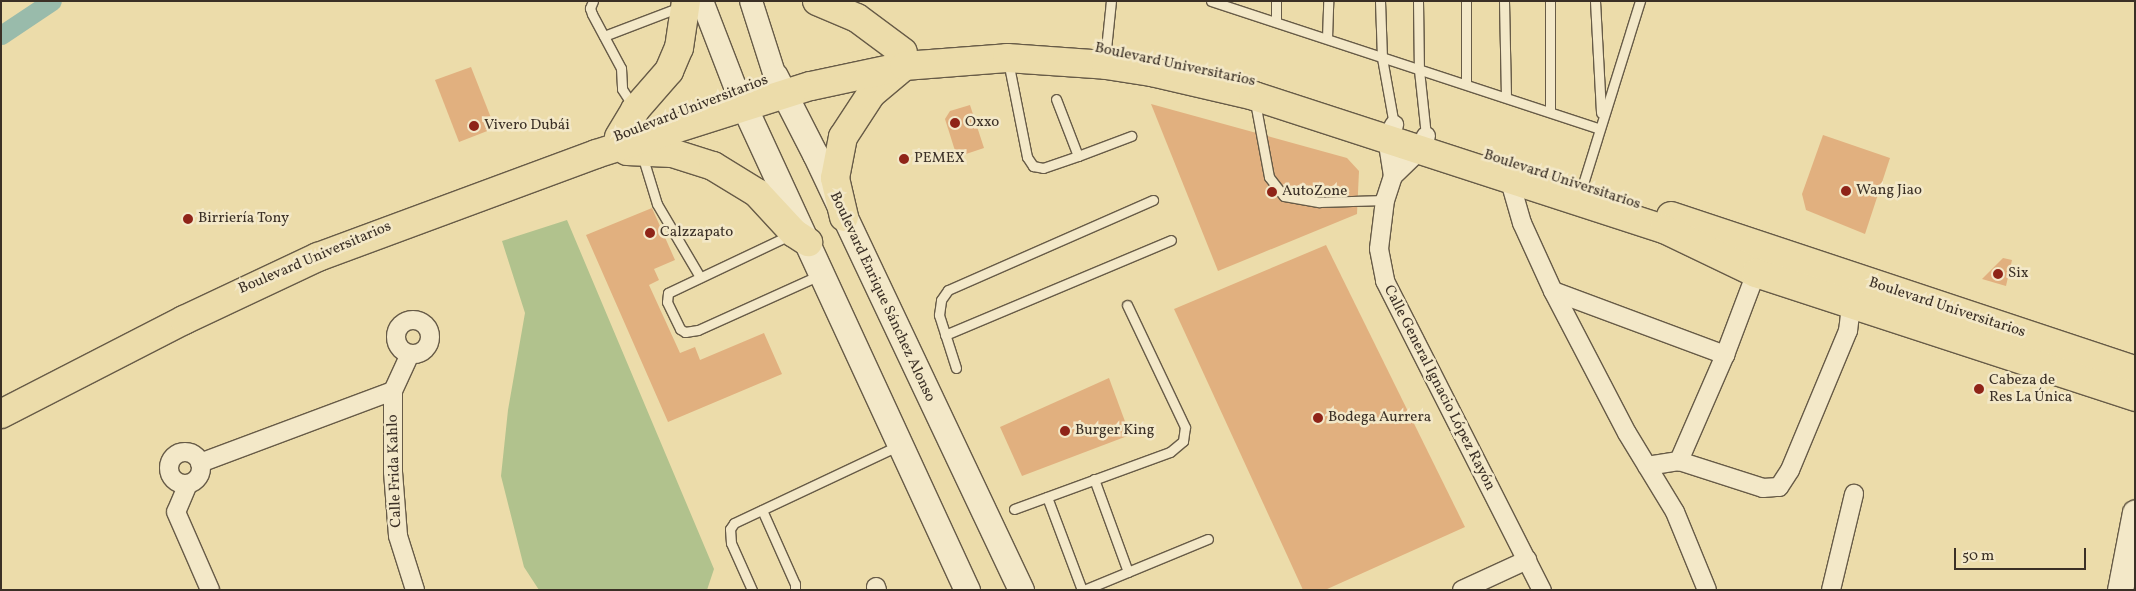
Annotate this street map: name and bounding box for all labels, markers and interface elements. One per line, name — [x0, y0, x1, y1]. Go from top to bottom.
street label: Boulevard Universitarios — [1093, 39, 1257, 91]
street label: Boulevard Universitarios — [611, 71, 771, 147]
place label: Oxxo — [965, 114, 999, 132]
place label: Vivero Dubái — [484, 117, 570, 135]
marker: Oxxo — [949, 117, 961, 129]
marker: Vivero Dubái — [468, 120, 480, 132]
street label: Boulevard Universitarios — [1481, 146, 1643, 214]
place label: PEMEX — [914, 150, 965, 168]
marker: PEMEX — [898, 153, 910, 165]
place label: Wang Jiao — [1856, 182, 1922, 200]
place label: AutoZone — [1282, 183, 1347, 201]
marker: Wang Jiao — [1840, 185, 1852, 197]
marker: AutoZone — [1266, 186, 1278, 198]
street label: Boulevard Enrique Sánchez Alonso — [825, 189, 939, 405]
place label: Birriería Tony — [198, 210, 289, 228]
marker: Birriería Tony — [182, 213, 194, 225]
street label: Boulevard Universitarios — [236, 218, 394, 298]
place label: Calzzapato — [660, 224, 733, 242]
marker: Calzzapato — [644, 227, 656, 239]
place label: Six — [2008, 265, 2029, 283]
marker: Six — [1992, 268, 2004, 280]
street label: Boulevard Universitarios — [1866, 274, 2028, 342]
street label: Calle General Ignacio López Rayón — [1379, 282, 1499, 494]
place label: Cabeza de Res La Única — [1989, 371, 2072, 406]
marker: Cabeza de Res La Única — [1973, 383, 1985, 395]
place label: Bodega Aurrera — [1328, 409, 1431, 427]
marker: Bodega Aurrera — [1312, 412, 1324, 424]
street label: Calle Frida Kahlo — [384, 414, 406, 528]
place label: Burger King — [1075, 422, 1154, 440]
marker: Burger King — [1059, 425, 1071, 437]
scale bar — [1956, 538, 2088, 570]
text: 50 m — [1962, 546, 1994, 567]

